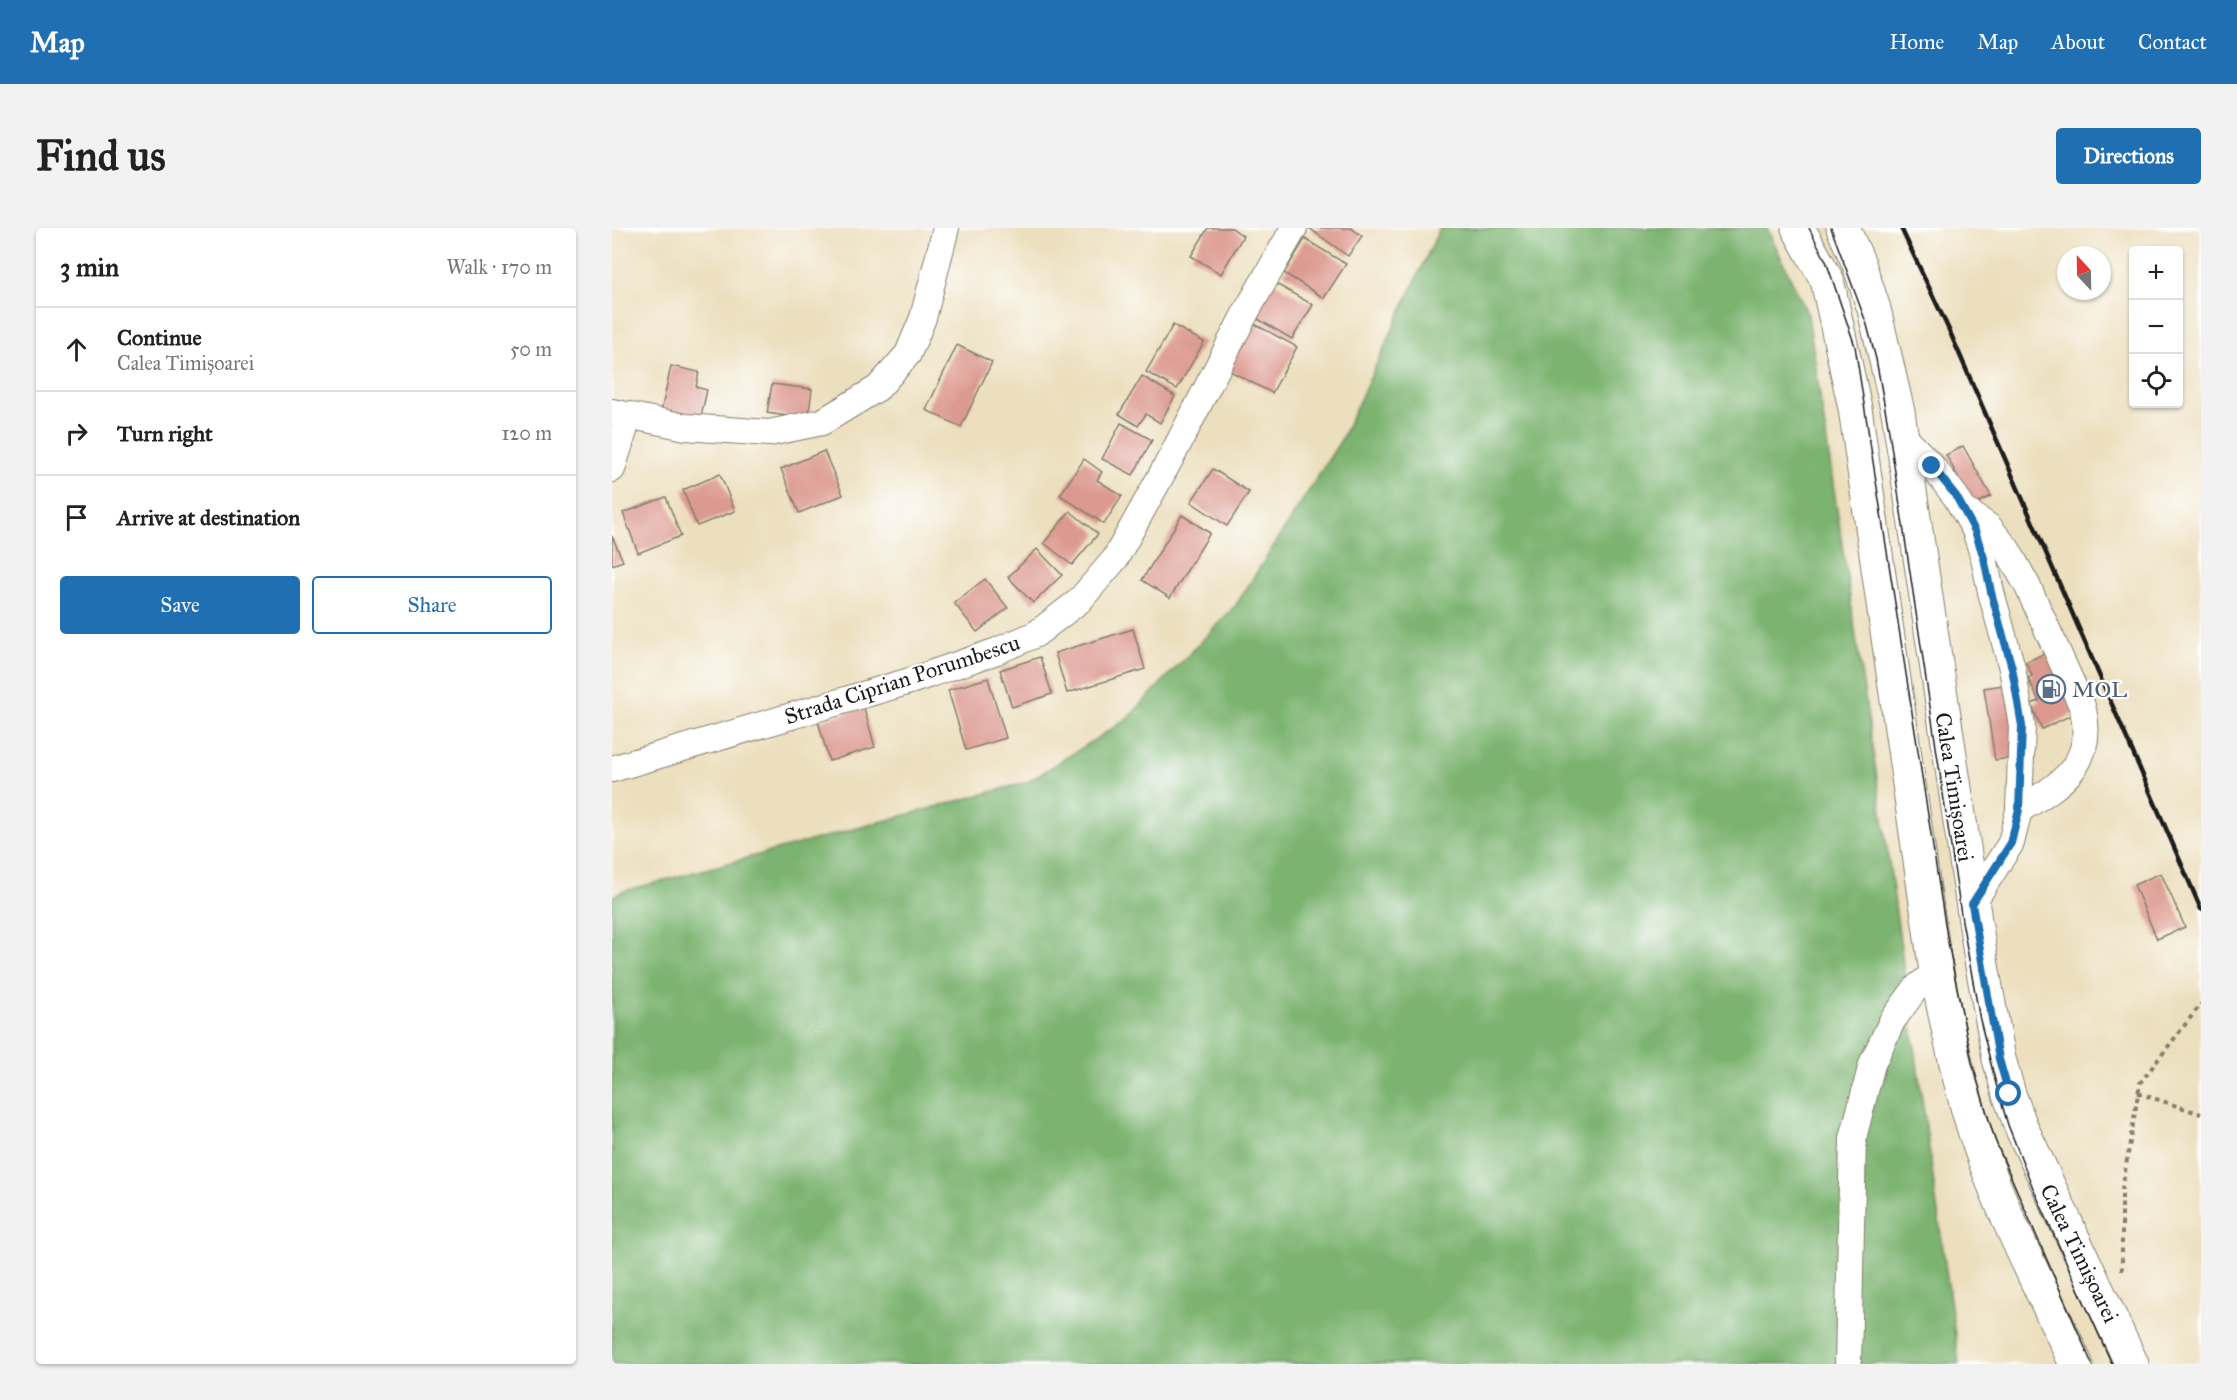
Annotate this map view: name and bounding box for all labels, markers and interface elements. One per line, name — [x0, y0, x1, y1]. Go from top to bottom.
text: Map — [30, 25, 85, 60]
text: Home — [1889, 29, 1944, 55]
text: Map — [1977, 29, 2018, 55]
text: About — [2051, 29, 2105, 55]
text: Contact — [2138, 29, 2207, 55]
button: Directions — [2056, 128, 2201, 184]
text: Find us — [36, 130, 166, 182]
north arrow — [2057, 246, 2111, 300]
map controls — [2129, 246, 2183, 408]
button: + — [2129, 246, 2183, 300]
text: 3 min — [60, 251, 119, 283]
text: Walk · 170 m — [447, 255, 552, 279]
button: − — [2129, 300, 2183, 354]
text: Continue — [117, 324, 202, 351]
icon: ahead — [60, 333, 93, 366]
text: 50 m — [510, 337, 552, 361]
text: Calea Timișoarei — [117, 351, 254, 375]
button: locate — [2129, 354, 2183, 408]
icon: right — [60, 417, 93, 450]
text: Turn right — [117, 420, 213, 447]
text: 120 m — [501, 421, 552, 445]
route end — [1918, 452, 1944, 478]
icon: arrive — [60, 501, 93, 534]
text: Arrive at destination — [117, 504, 300, 531]
button: Save — [60, 576, 300, 634]
button: Share — [312, 576, 552, 634]
street label: Strada Ciprian Porumbescu — [781, 629, 1023, 730]
fuel station icon: MOL — [2035, 673, 2067, 705]
place label: MOL — [2072, 676, 2127, 703]
street label: Calea Timișoarei — [1929, 710, 1980, 864]
route start — [1995, 1080, 2021, 1106]
street label: Calea Timișoarei — [2034, 1179, 2125, 1327]

